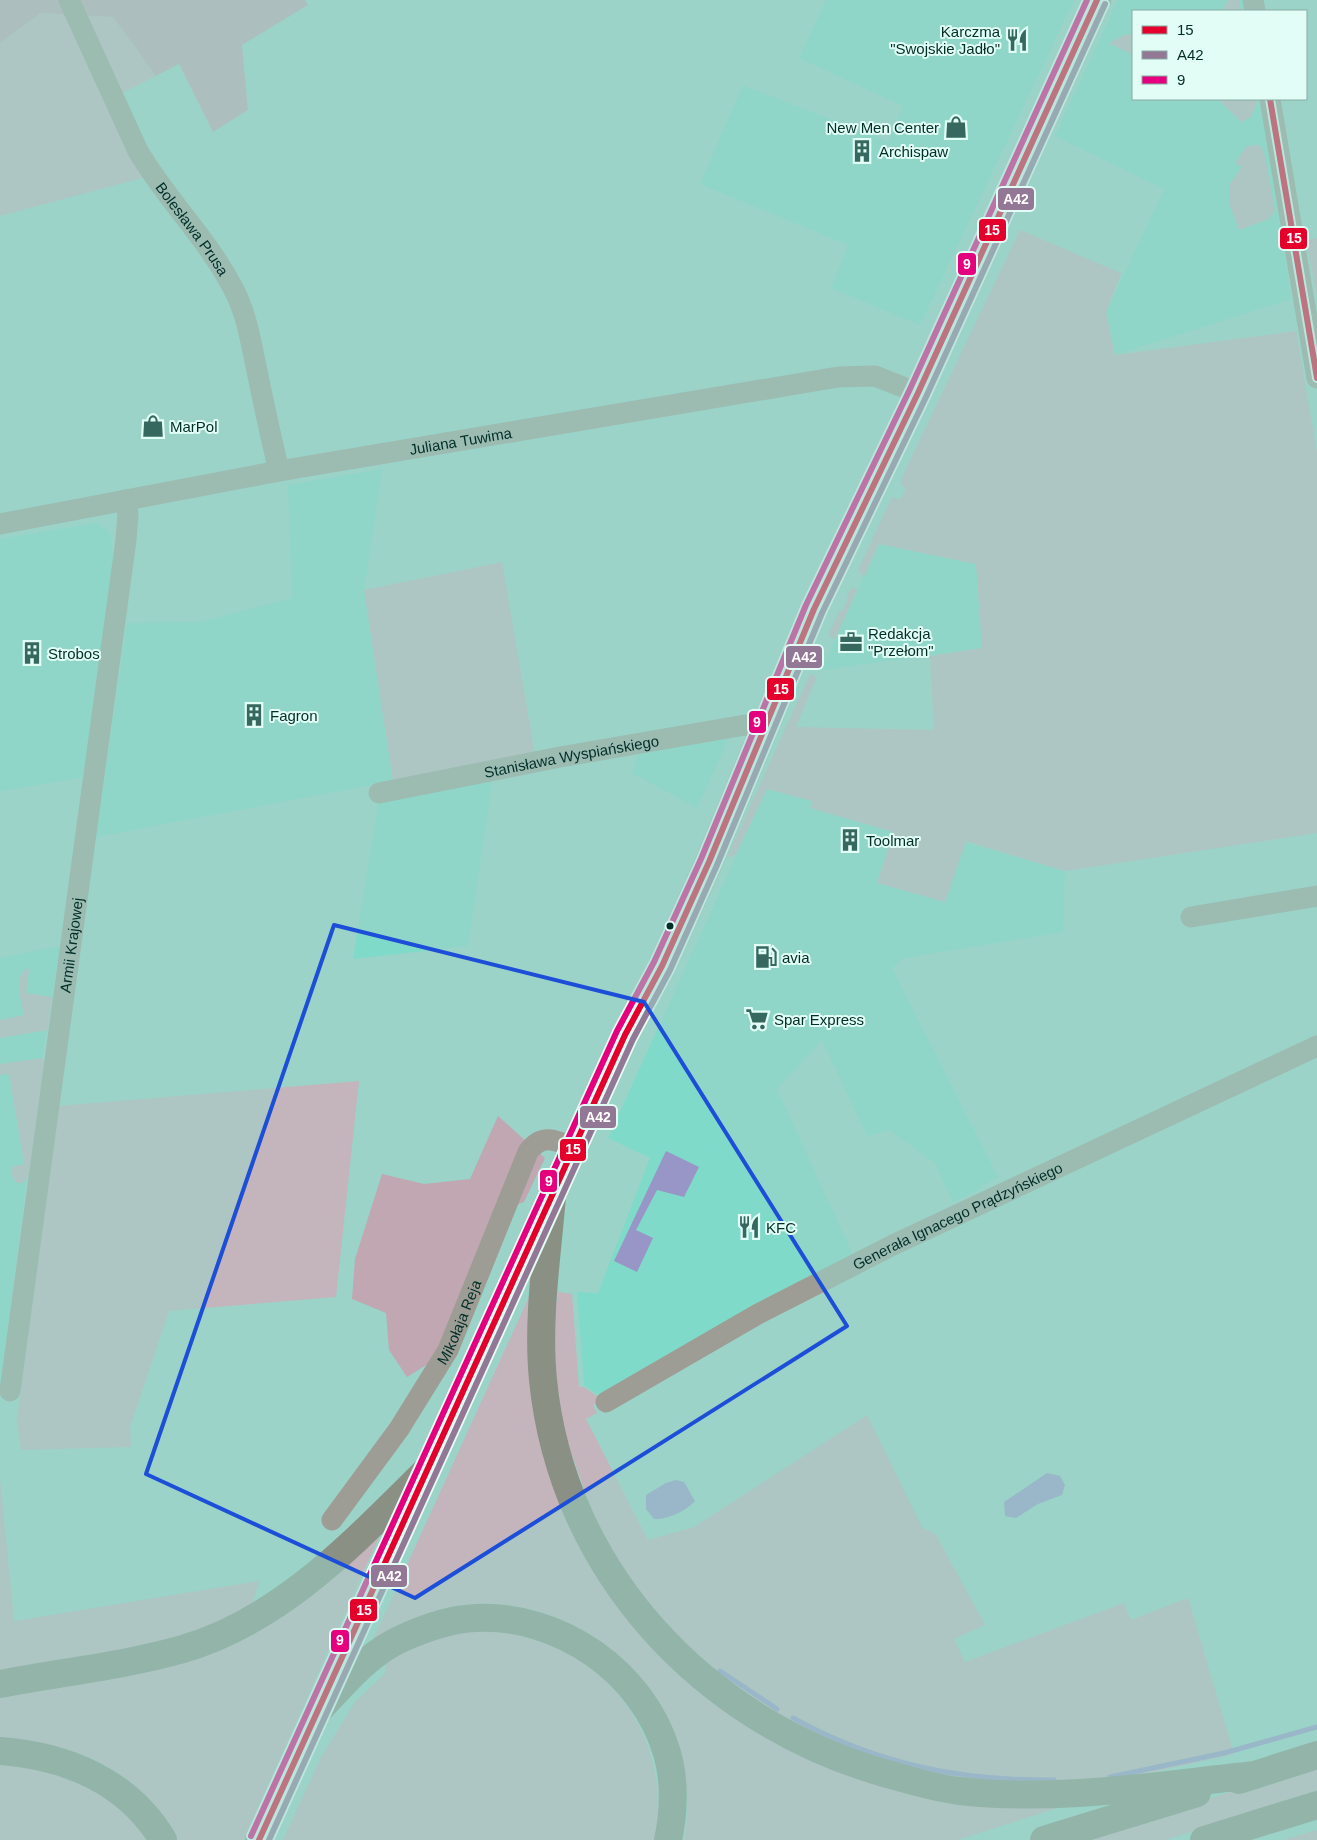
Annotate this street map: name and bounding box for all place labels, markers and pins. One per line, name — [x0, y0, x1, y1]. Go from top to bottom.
place label: Karczma "Swojskie Jadło" — [890, 23, 1001, 57]
restaurant icon: Karczma "Swojskie Jadło" — [1004, 27, 1030, 53]
shop icon: New Men Center — [943, 114, 969, 140]
place label: New Men Center — [826, 119, 939, 136]
building icon: Archispaw — [849, 138, 875, 164]
place label: Archispaw — [879, 143, 948, 160]
shop icon: MarPol — [140, 413, 166, 439]
place label: MarPol — [170, 418, 218, 435]
place label: Redakcja "Przełom" — [868, 625, 934, 659]
office icon: Redakcja "Przełom" — [838, 629, 864, 655]
building icon: Strobos — [19, 640, 45, 666]
place label: Strobos — [48, 645, 100, 662]
building icon: Fagron — [241, 702, 267, 728]
place label: Fagron — [270, 707, 318, 724]
building icon: Toolmar — [837, 827, 863, 853]
place label: Toolmar — [866, 832, 919, 849]
unlabelled marker — [665, 921, 675, 931]
fuel station icon: avia — [753, 944, 779, 970]
place label: avia — [782, 949, 810, 966]
supermarket icon: Spar Express — [744, 1006, 770, 1032]
place label: Spar Express — [774, 1011, 864, 1028]
restaurant icon: KFC — [736, 1214, 762, 1240]
place label: KFC — [766, 1219, 796, 1236]

